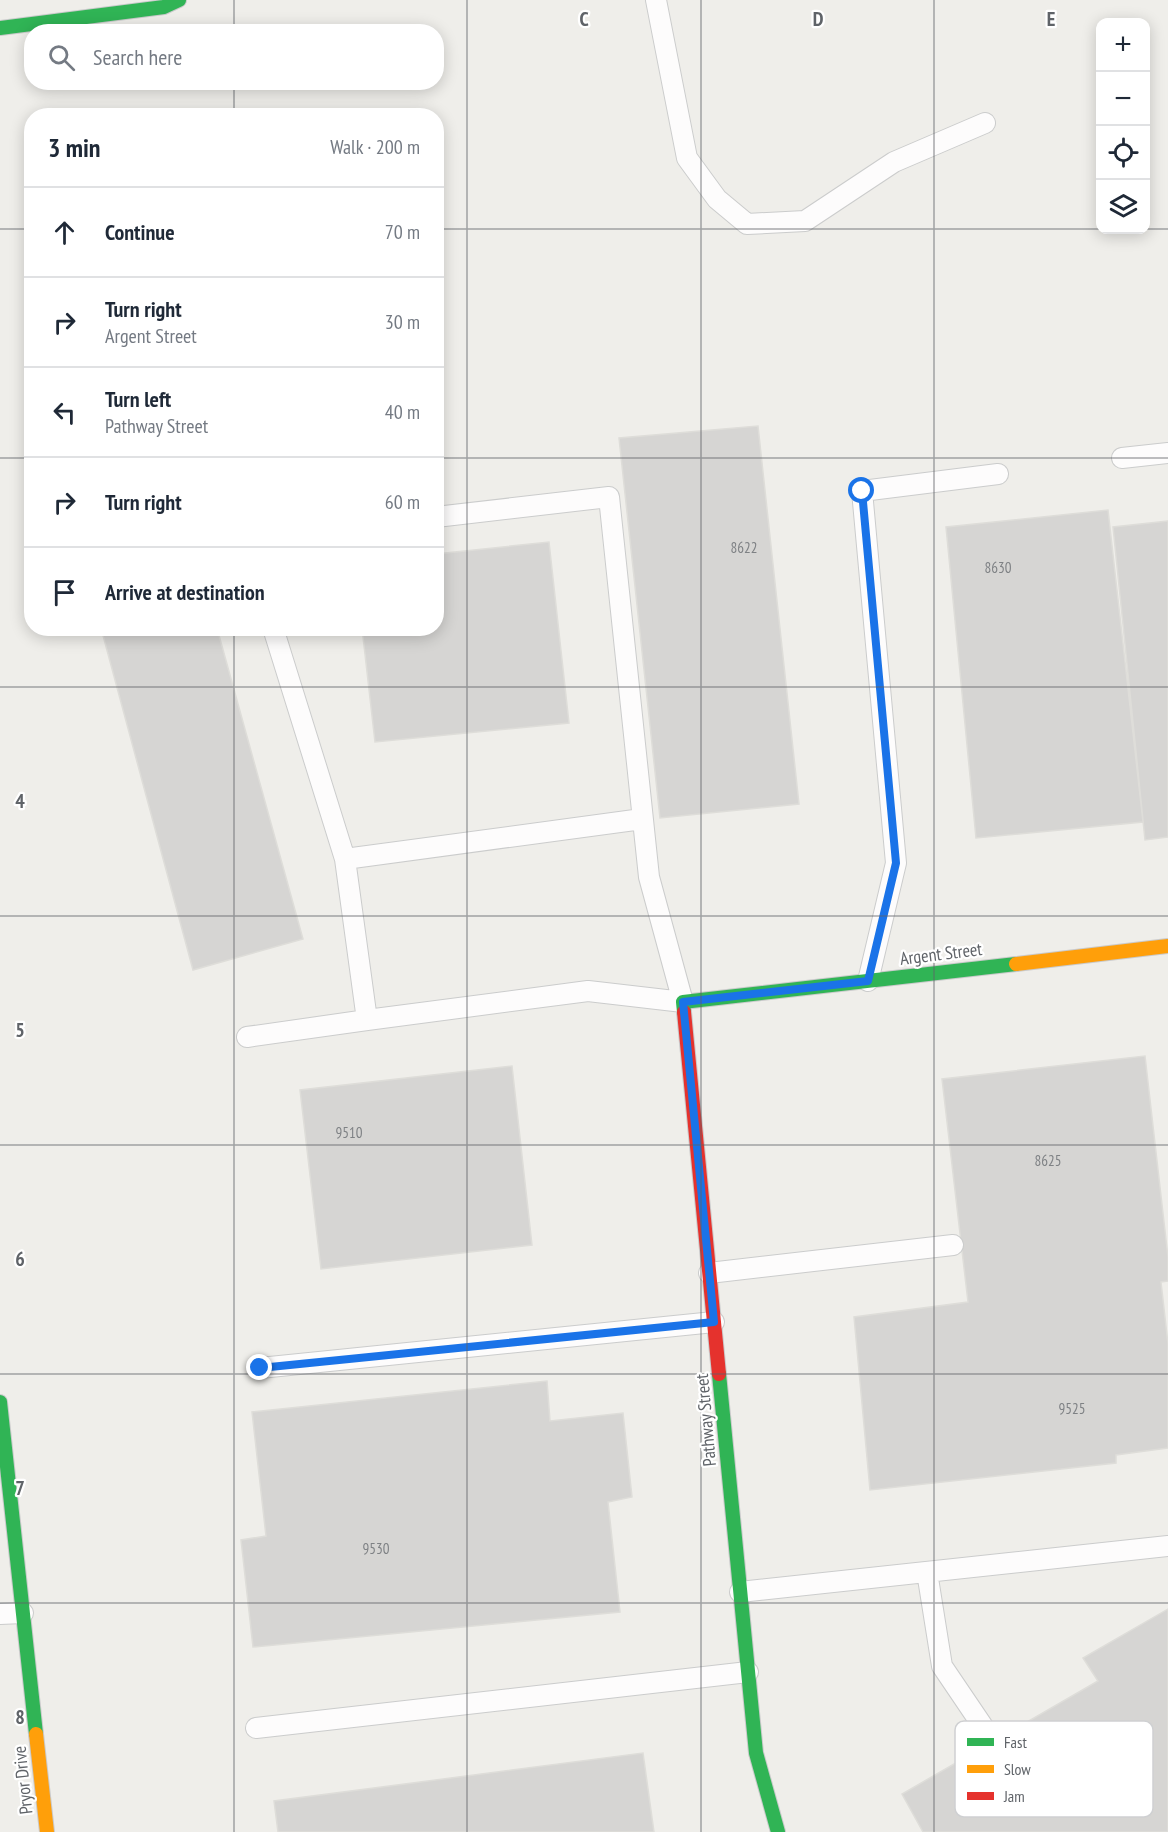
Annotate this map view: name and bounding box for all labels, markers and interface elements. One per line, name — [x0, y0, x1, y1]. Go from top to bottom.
text: C — [579, 6, 589, 32]
text: D — [813, 6, 824, 32]
text: E — [1047, 6, 1055, 32]
map controls — [1096, 18, 1150, 234]
button: + — [1096, 18, 1150, 72]
search box — [24, 24, 444, 90]
icon: search — [45, 41, 78, 74]
text: Search here — [93, 43, 182, 71]
button: − — [1096, 72, 1150, 126]
button: locate — [1096, 126, 1150, 180]
text: 3 min — [48, 131, 101, 164]
text: Walk · 200 m — [330, 134, 420, 160]
button: layers — [1096, 180, 1150, 234]
icon: ahead — [48, 216, 81, 249]
text: Continue — [105, 218, 175, 246]
text: 70 m — [385, 219, 420, 245]
text: Turn right — [105, 295, 182, 323]
icon: right — [48, 306, 81, 339]
text: 30 m — [385, 309, 420, 335]
text: Argent Street — [105, 323, 197, 349]
text: Turn left — [105, 385, 171, 413]
icon: left — [48, 396, 81, 429]
text: 40 m — [385, 399, 420, 425]
text: Pathway Street — [105, 413, 208, 439]
route start — [848, 477, 874, 503]
icon: right — [48, 486, 81, 519]
text: Turn right — [105, 488, 182, 516]
text: 60 m — [385, 489, 420, 515]
house number: 8622 — [730, 538, 758, 557]
house number: 8630 — [984, 558, 1012, 577]
icon: arrive — [48, 576, 81, 609]
text: Arrive at destination — [105, 578, 265, 606]
text: 4 — [15, 788, 25, 814]
street label: Argent Street — [899, 937, 983, 970]
text: 5 — [15, 1017, 25, 1043]
house number: 9510 — [335, 1123, 363, 1142]
house number: 8625 — [1034, 1151, 1062, 1170]
text: 6 — [15, 1246, 25, 1272]
route end — [246, 1354, 272, 1380]
street label: Pathway Street — [690, 1373, 721, 1467]
house number: 9525 — [1058, 1399, 1086, 1418]
text: 7 — [15, 1475, 25, 1501]
house number: 9530 — [362, 1539, 390, 1558]
text: 8 — [15, 1704, 25, 1730]
legend — [955, 1721, 1153, 1817]
text: Fast — [1004, 1732, 1027, 1752]
street label: Pryor Drive — [7, 1745, 38, 1815]
text: Slow — [1004, 1759, 1031, 1779]
text: Jam — [1003, 1786, 1025, 1806]

